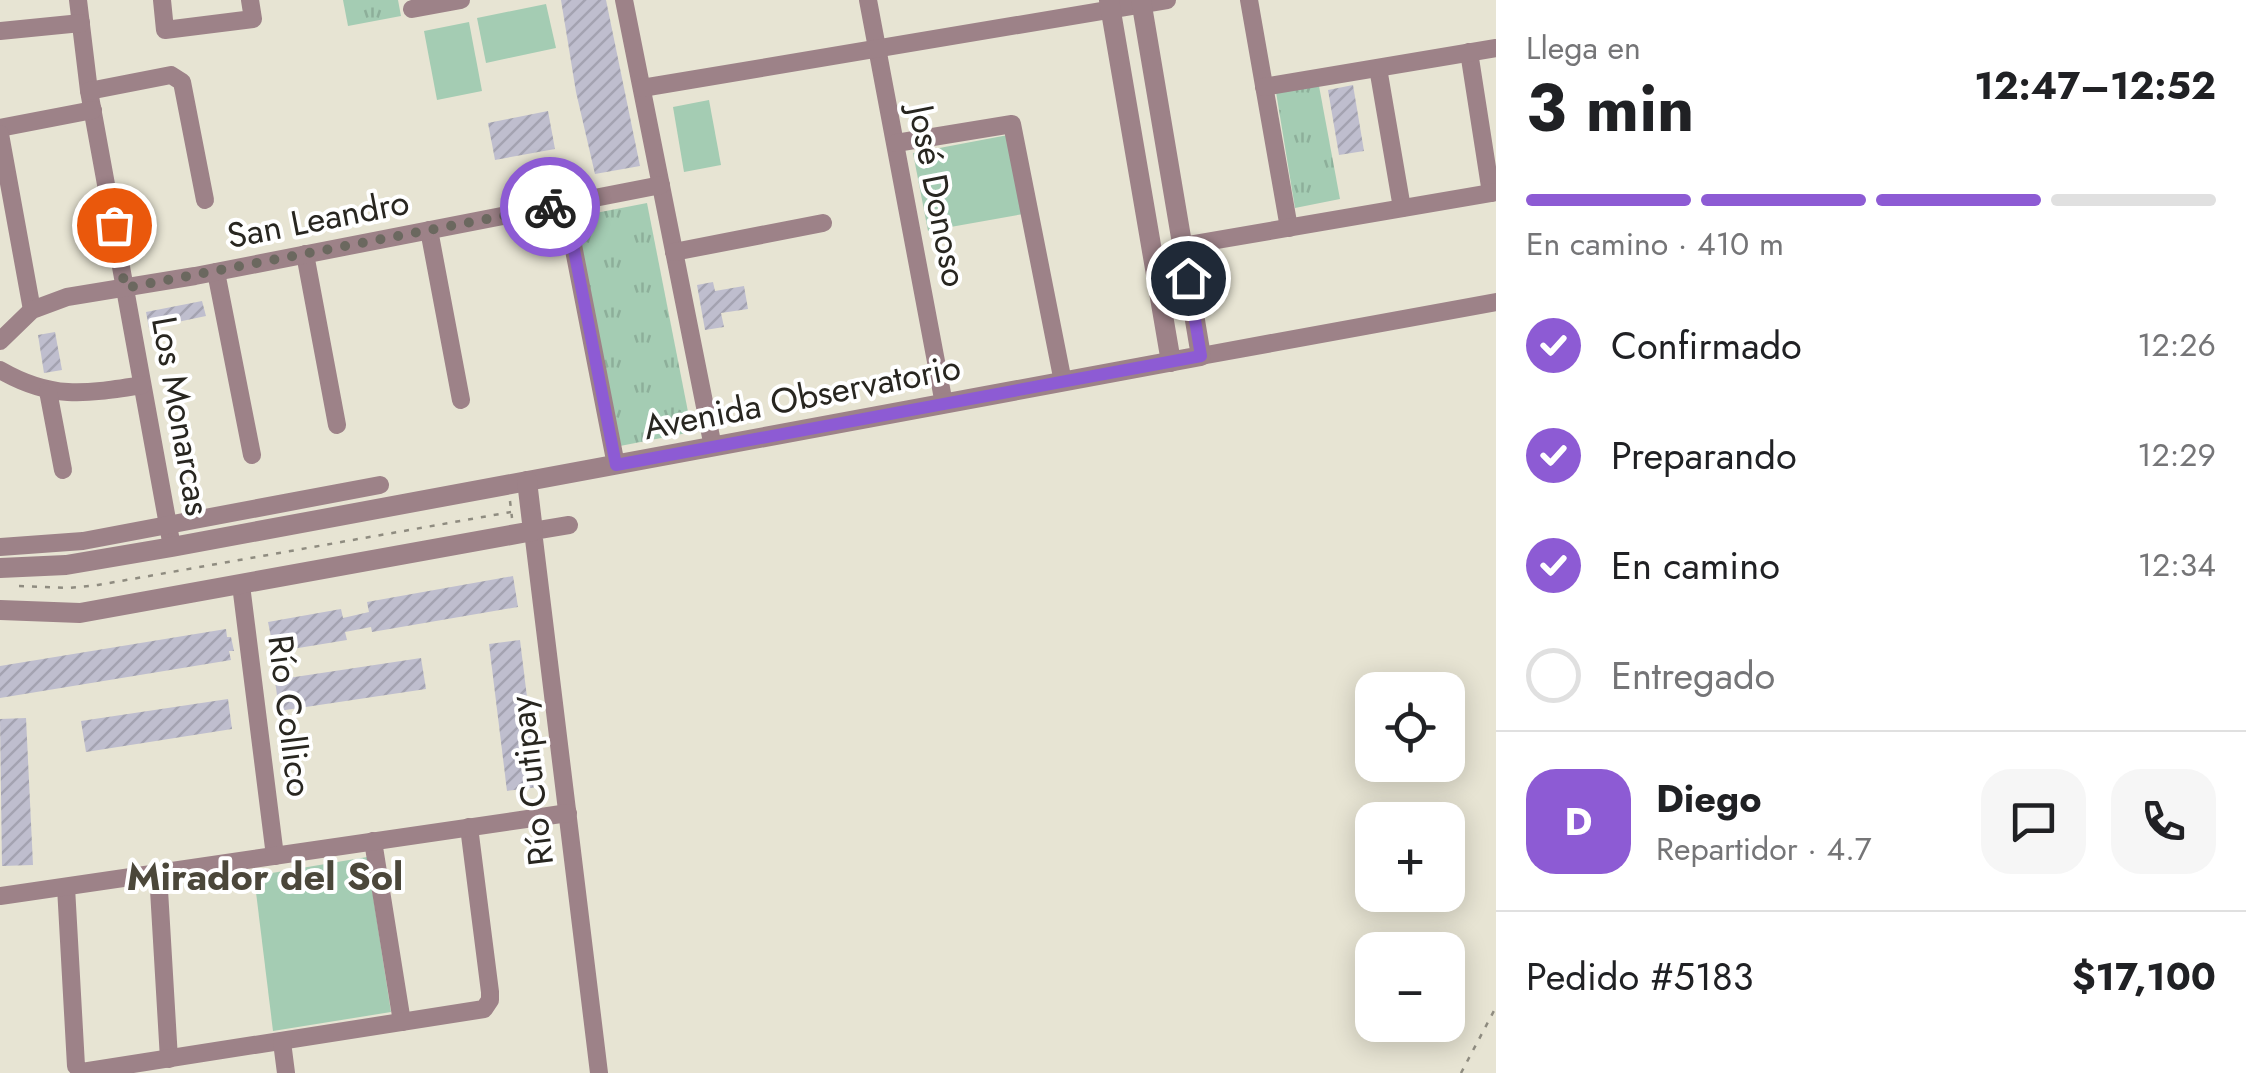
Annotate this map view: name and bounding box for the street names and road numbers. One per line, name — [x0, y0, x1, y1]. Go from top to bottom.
street label: José Donoso — [895, 97, 980, 291]
street label: San Leandro — [223, 177, 413, 261]
street label: Los Monarcas — [139, 313, 223, 519]
street label: Avenida Observatorio — [639, 342, 965, 452]
street label: Río Collico — [255, 632, 325, 800]
street label: Río Cutipay — [496, 693, 566, 868]

